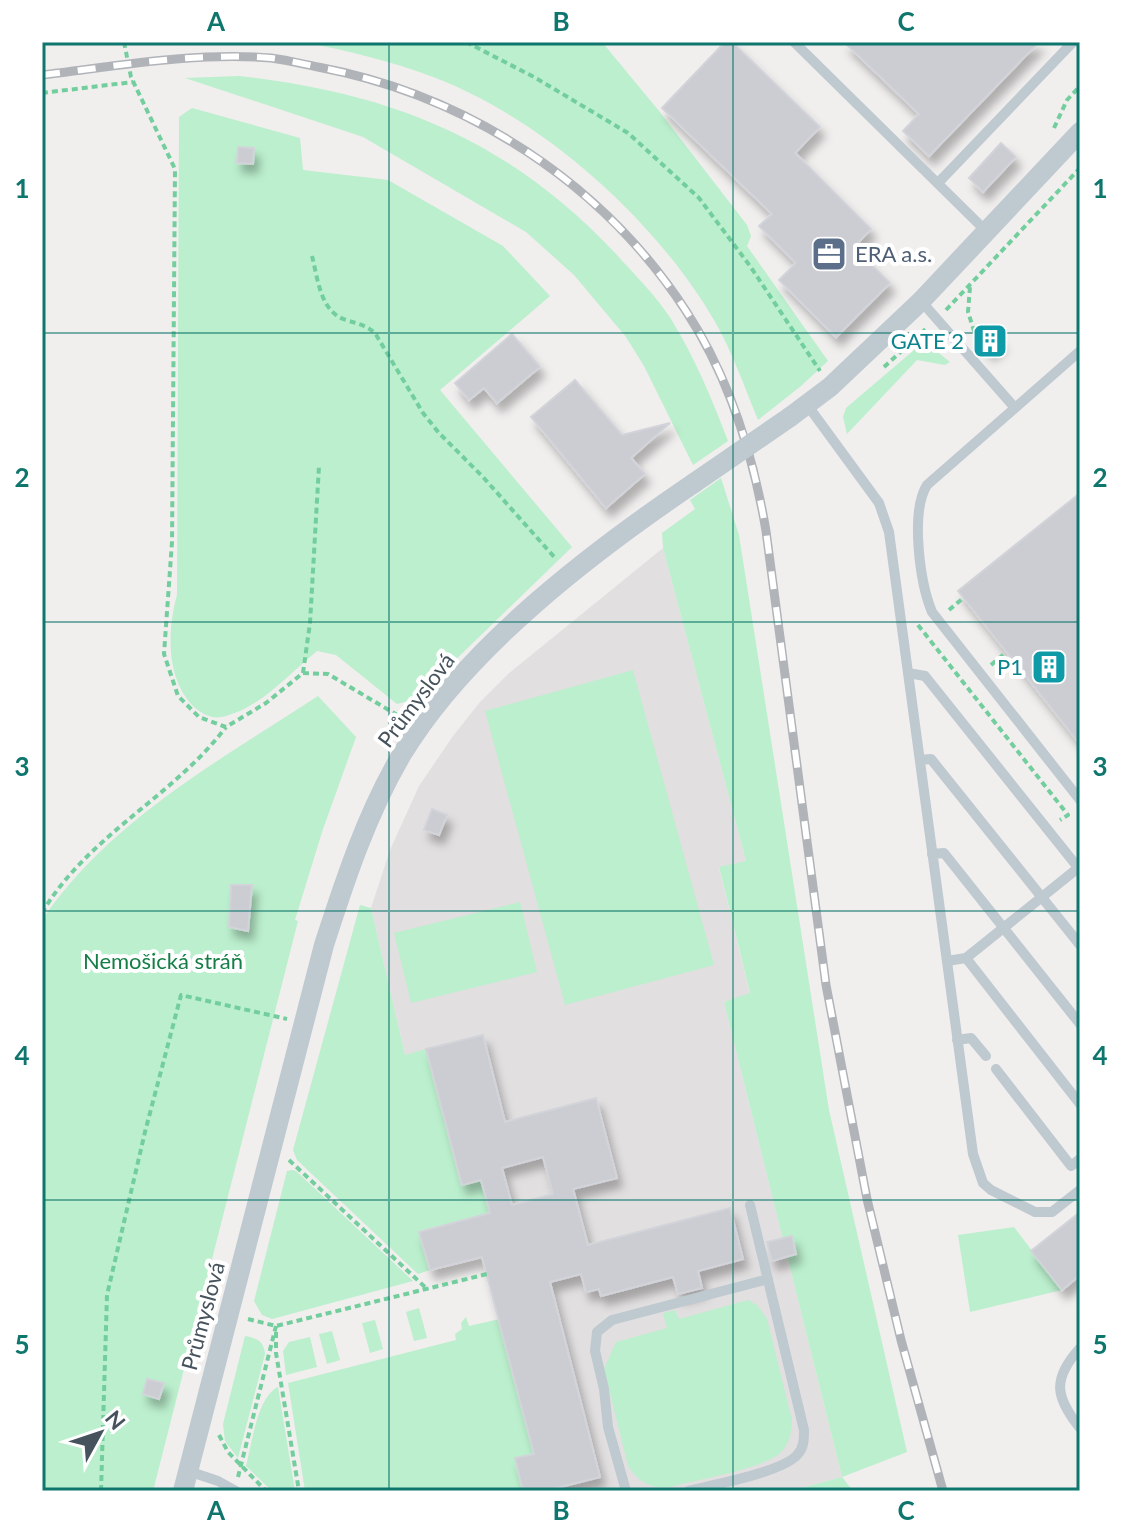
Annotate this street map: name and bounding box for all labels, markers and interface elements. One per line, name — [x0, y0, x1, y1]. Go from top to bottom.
text: A — [206, 5, 226, 37]
text: B — [552, 5, 570, 37]
text: C — [897, 5, 915, 37]
text: 1 — [14, 172, 30, 204]
text: 1 — [1092, 172, 1108, 204]
office icon: ERA a.s. — [810, 235, 848, 273]
place label: ERA a.s. — [855, 240, 932, 267]
building icon: GATE 2 — [971, 322, 1009, 360]
place label: GATE 2 — [891, 327, 964, 354]
text: 2 — [14, 461, 30, 493]
text: 2 — [1092, 461, 1108, 493]
street label: Průmyslová — [371, 647, 460, 752]
building icon: P1 — [1030, 648, 1068, 686]
place label: P1 — [997, 653, 1023, 680]
text: 3 — [14, 750, 30, 782]
text: 3 — [1092, 750, 1108, 782]
park label: Nemošická stráň — [83, 947, 243, 974]
text: 4 — [14, 1039, 30, 1071]
text: 4 — [1092, 1039, 1108, 1071]
street label: Průmyslová — [175, 1259, 230, 1373]
text: 5 — [14, 1328, 30, 1360]
text: 5 — [1092, 1328, 1108, 1360]
north arrow — [60, 1393, 140, 1473]
text: N — [100, 1405, 131, 1435]
text: A — [206, 1494, 226, 1526]
text: B — [552, 1494, 570, 1526]
text: C — [897, 1494, 915, 1526]

